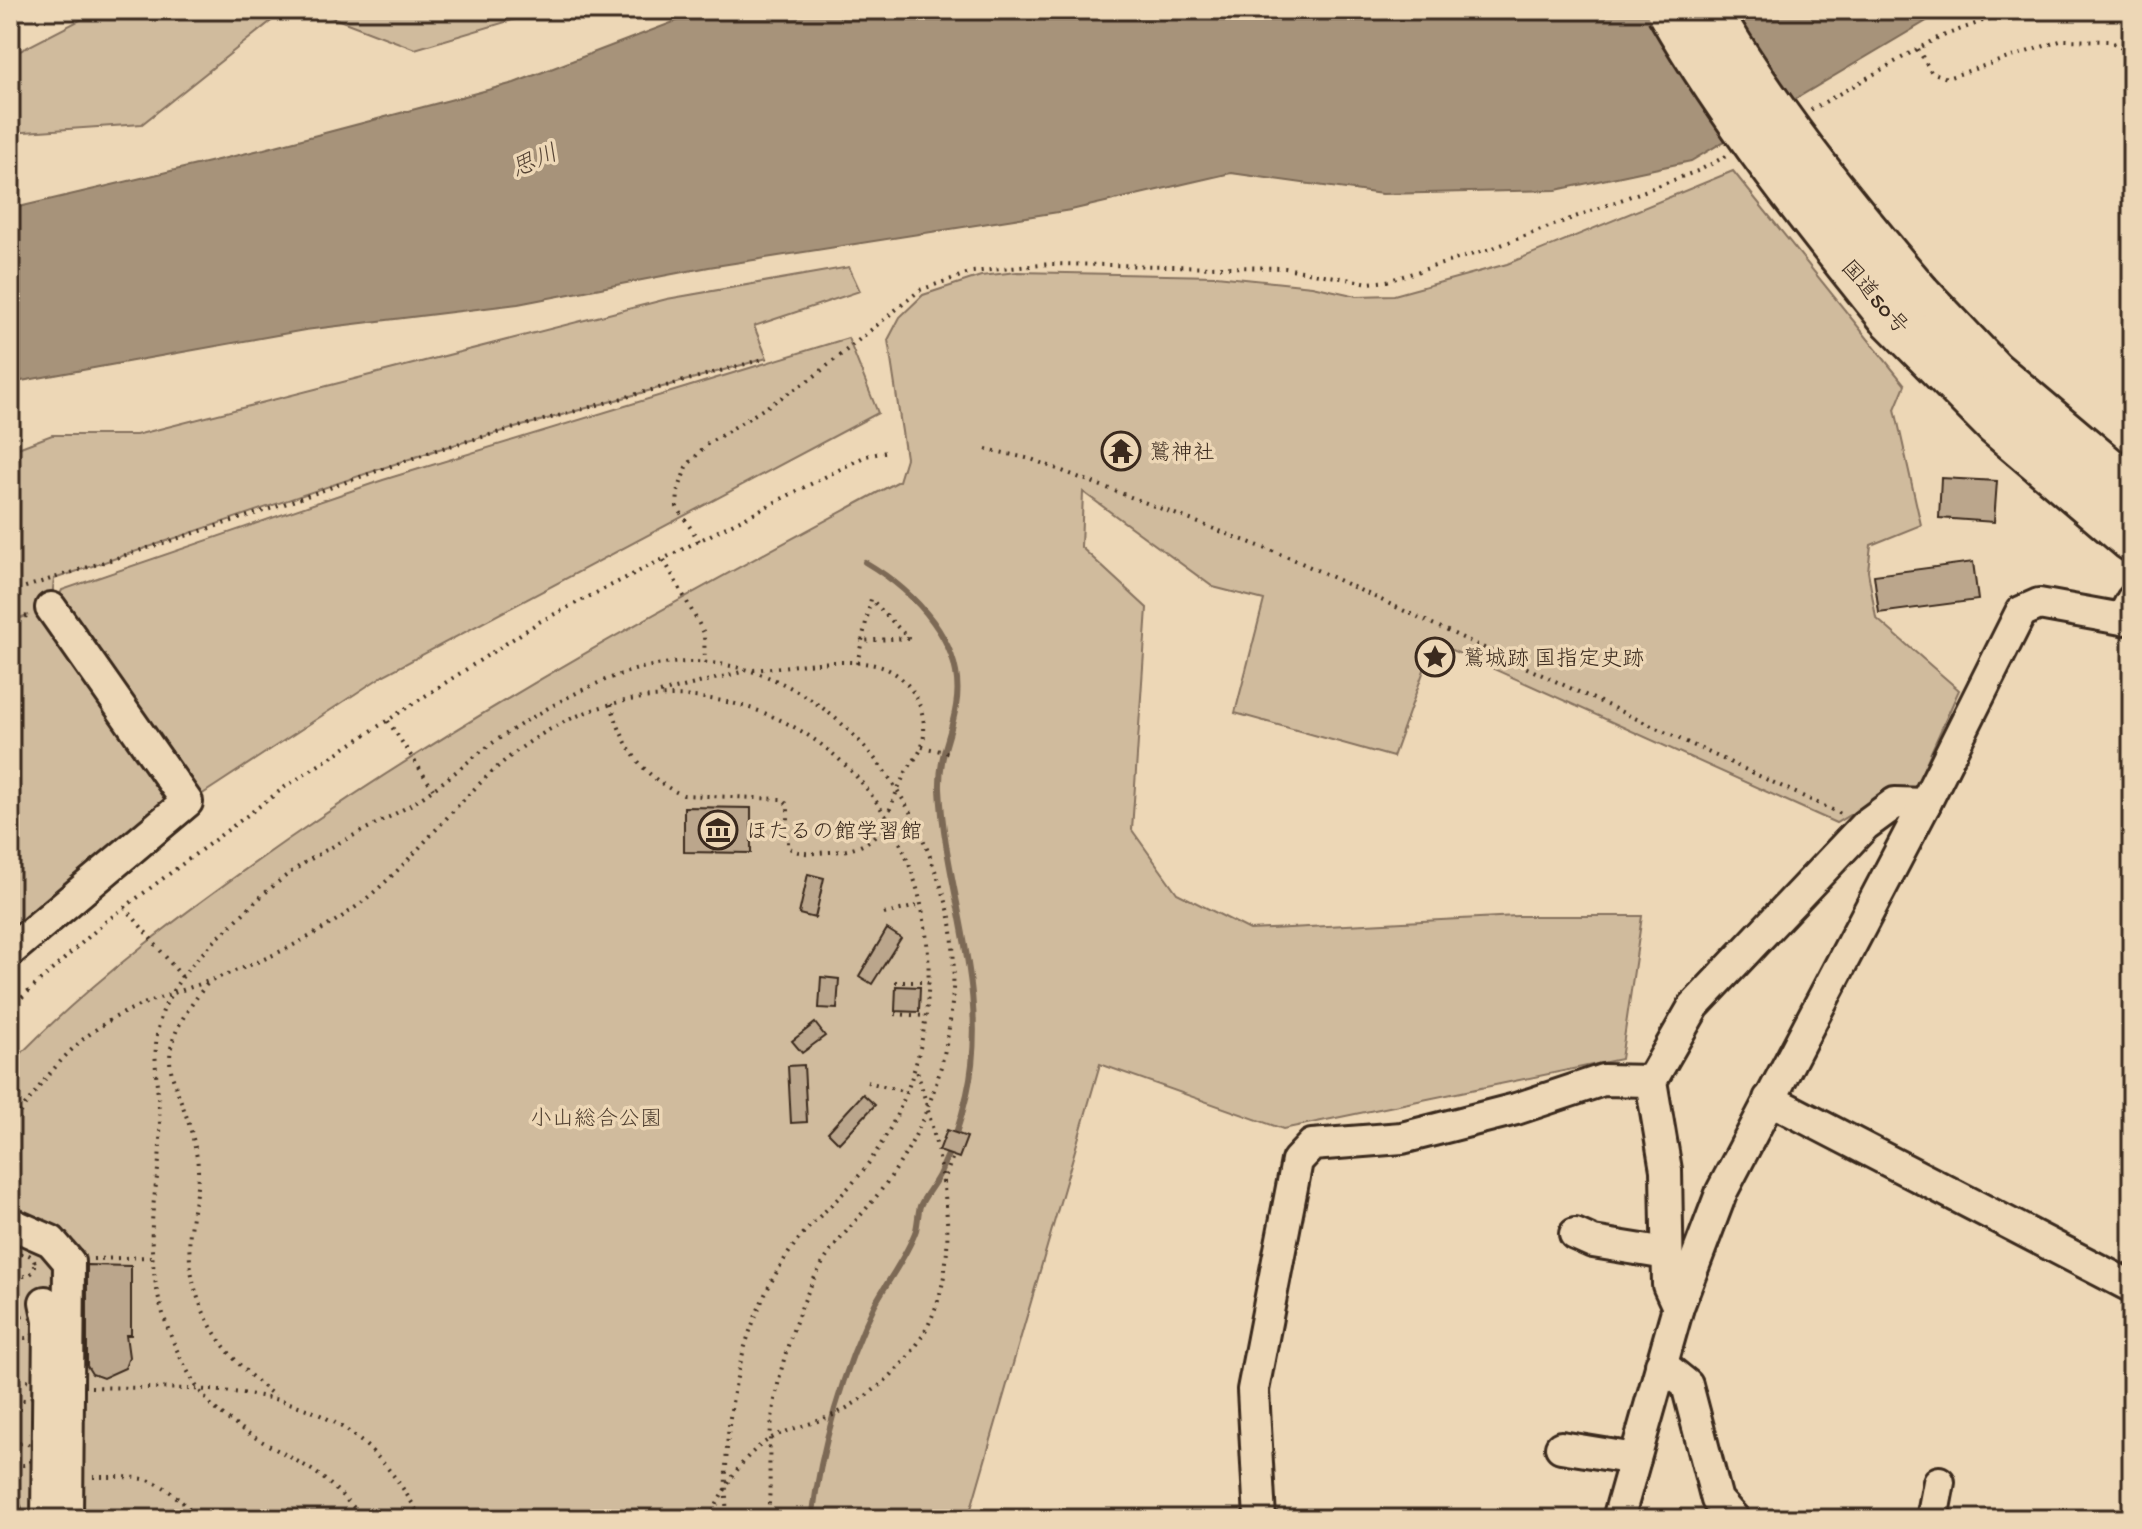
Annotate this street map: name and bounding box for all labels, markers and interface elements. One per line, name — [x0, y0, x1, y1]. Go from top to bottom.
water label: 思川 — [508, 140, 563, 186]
street label: 国道50号 — [1834, 255, 1913, 341]
temple icon: 鷲神社 — [1100, 430, 1142, 472]
place label: 鷲神社 — [1149, 441, 1215, 468]
place icon: 鷲城跡 国指定史跡 — [1414, 636, 1456, 678]
place label: 鷲城跡 国指定史跡 — [1463, 647, 1644, 674]
museum icon: ほたるの館学習館 — [697, 809, 739, 851]
place label: ほたるの館学習館 — [746, 820, 922, 847]
park label: 小山総合公園 — [530, 1107, 662, 1134]

